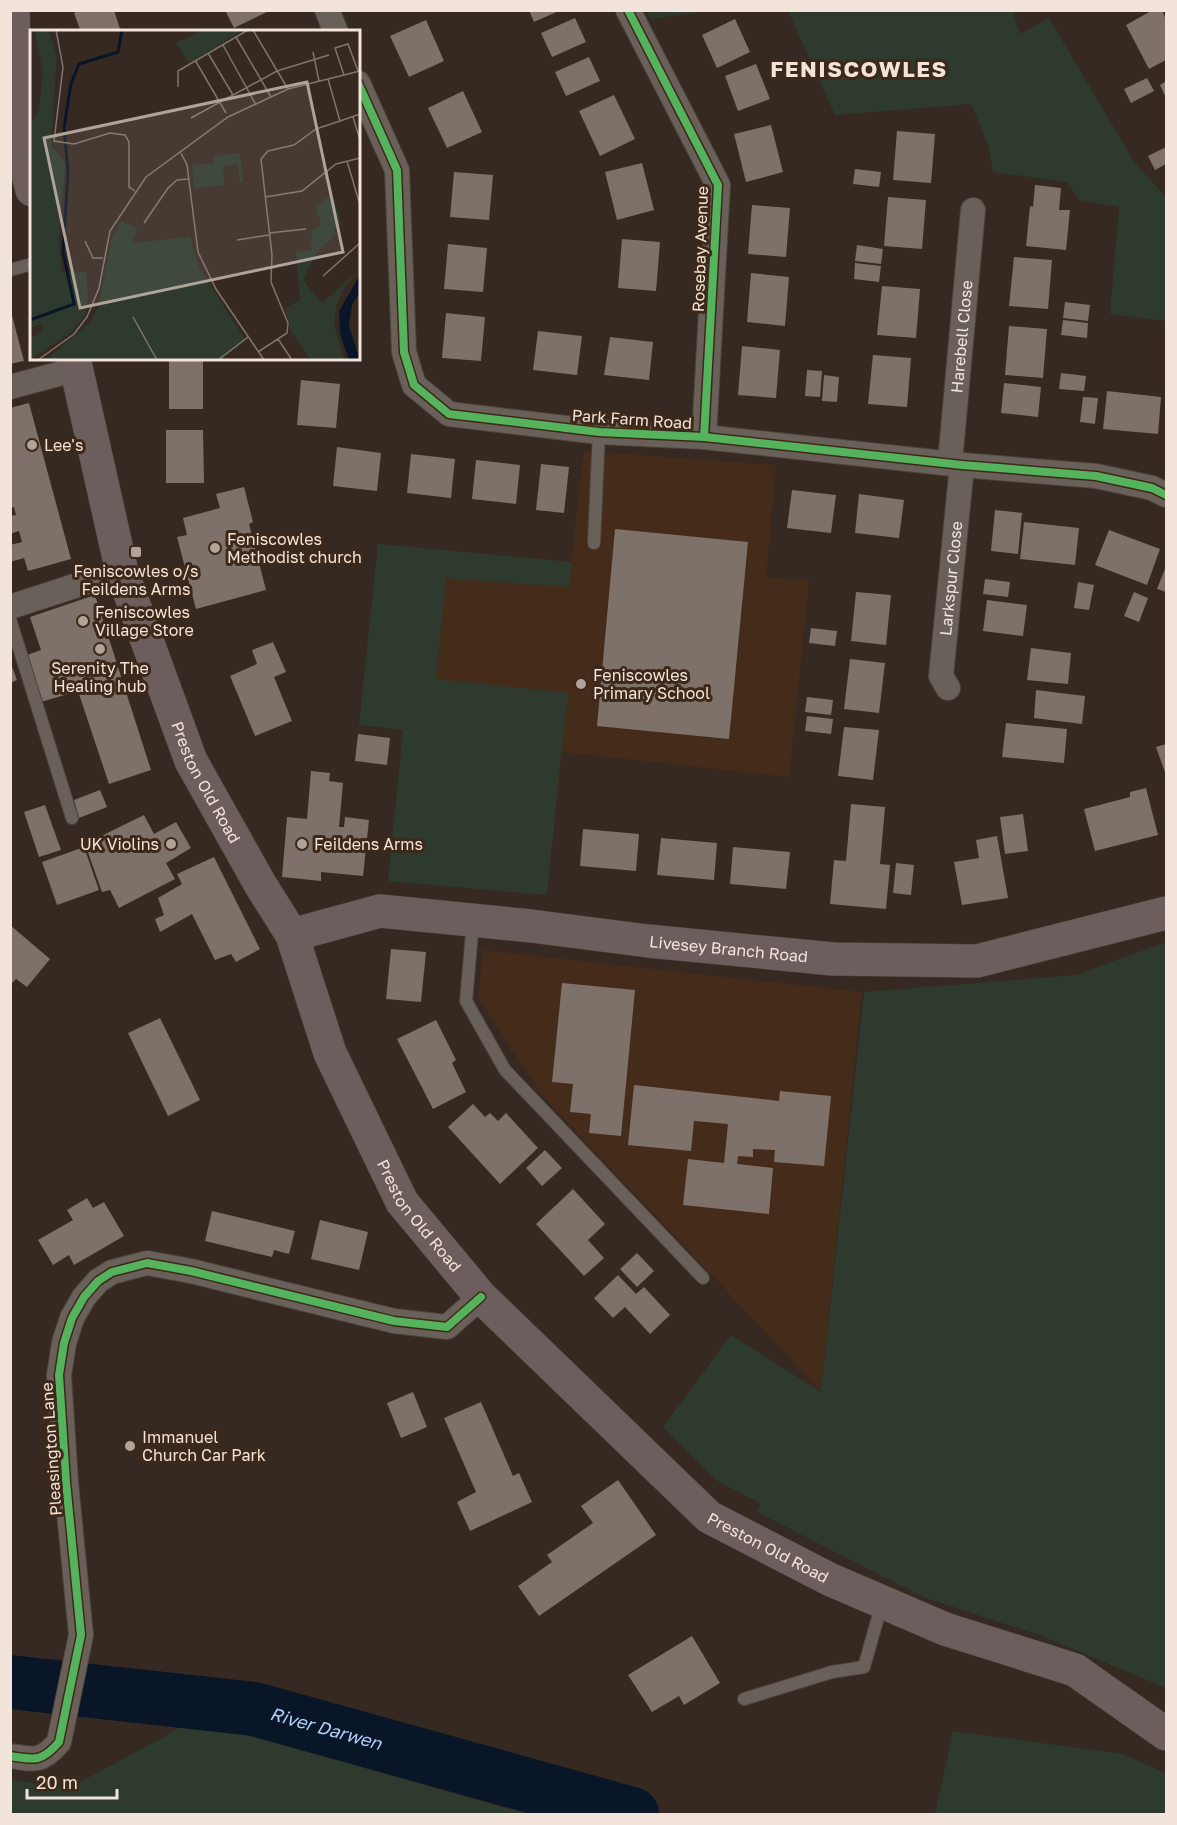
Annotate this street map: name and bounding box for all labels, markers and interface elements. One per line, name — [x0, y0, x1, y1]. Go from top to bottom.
inset map — [30, 30, 360, 360]
district label: FENISCOWLES — [770, 55, 948, 82]
street label: Rosebay Avenue — [688, 186, 712, 312]
street label: Harebell Close — [946, 279, 977, 394]
street label: Park Farm Road — [571, 405, 693, 433]
place label: Lee's — [44, 435, 83, 455]
marker: Lee's — [25, 438, 39, 452]
street label: Larkspur Close — [935, 520, 966, 637]
place label: Feniscowles Methodist church — [227, 529, 362, 567]
marker: Feniscowles Methodist church — [208, 541, 222, 555]
marker: Feniscowles o/s Feildens Arms — [129, 545, 143, 559]
place label: Feniscowles o/s Feildens Arms — [74, 561, 198, 599]
place label: Feniscowles Village Store — [95, 602, 194, 640]
marker: Feniscowles Village Store — [76, 614, 90, 628]
marker: Serenity The Healing hub — [93, 642, 107, 656]
place label: Serenity The Healing hub — [51, 658, 149, 696]
place label: Feniscowles Primary School — [593, 665, 710, 703]
marker: Feniscowles Primary School — [574, 677, 588, 691]
street label: Preston Old Road — [167, 719, 245, 847]
place label: UK Violins — [80, 834, 159, 854]
place label: Feildens Arms — [314, 834, 423, 854]
marker: UK Violins — [164, 837, 178, 851]
marker: Feildens Arms — [295, 837, 309, 851]
street label: Livesey Branch Road — [648, 931, 809, 967]
street label: Preston Old Road — [373, 1156, 466, 1276]
street label: Pleasington Lane — [36, 1382, 66, 1516]
place label: Immanuel Church Car Park — [142, 1427, 266, 1465]
marker: Immanuel Church Car Park — [123, 1439, 137, 1453]
street label: Preston Old Road — [704, 1508, 832, 1587]
water label: River Darwen — [268, 1702, 385, 1754]
scale bar — [27, 1762, 117, 1800]
text: 20 m — [36, 1771, 78, 1793]

